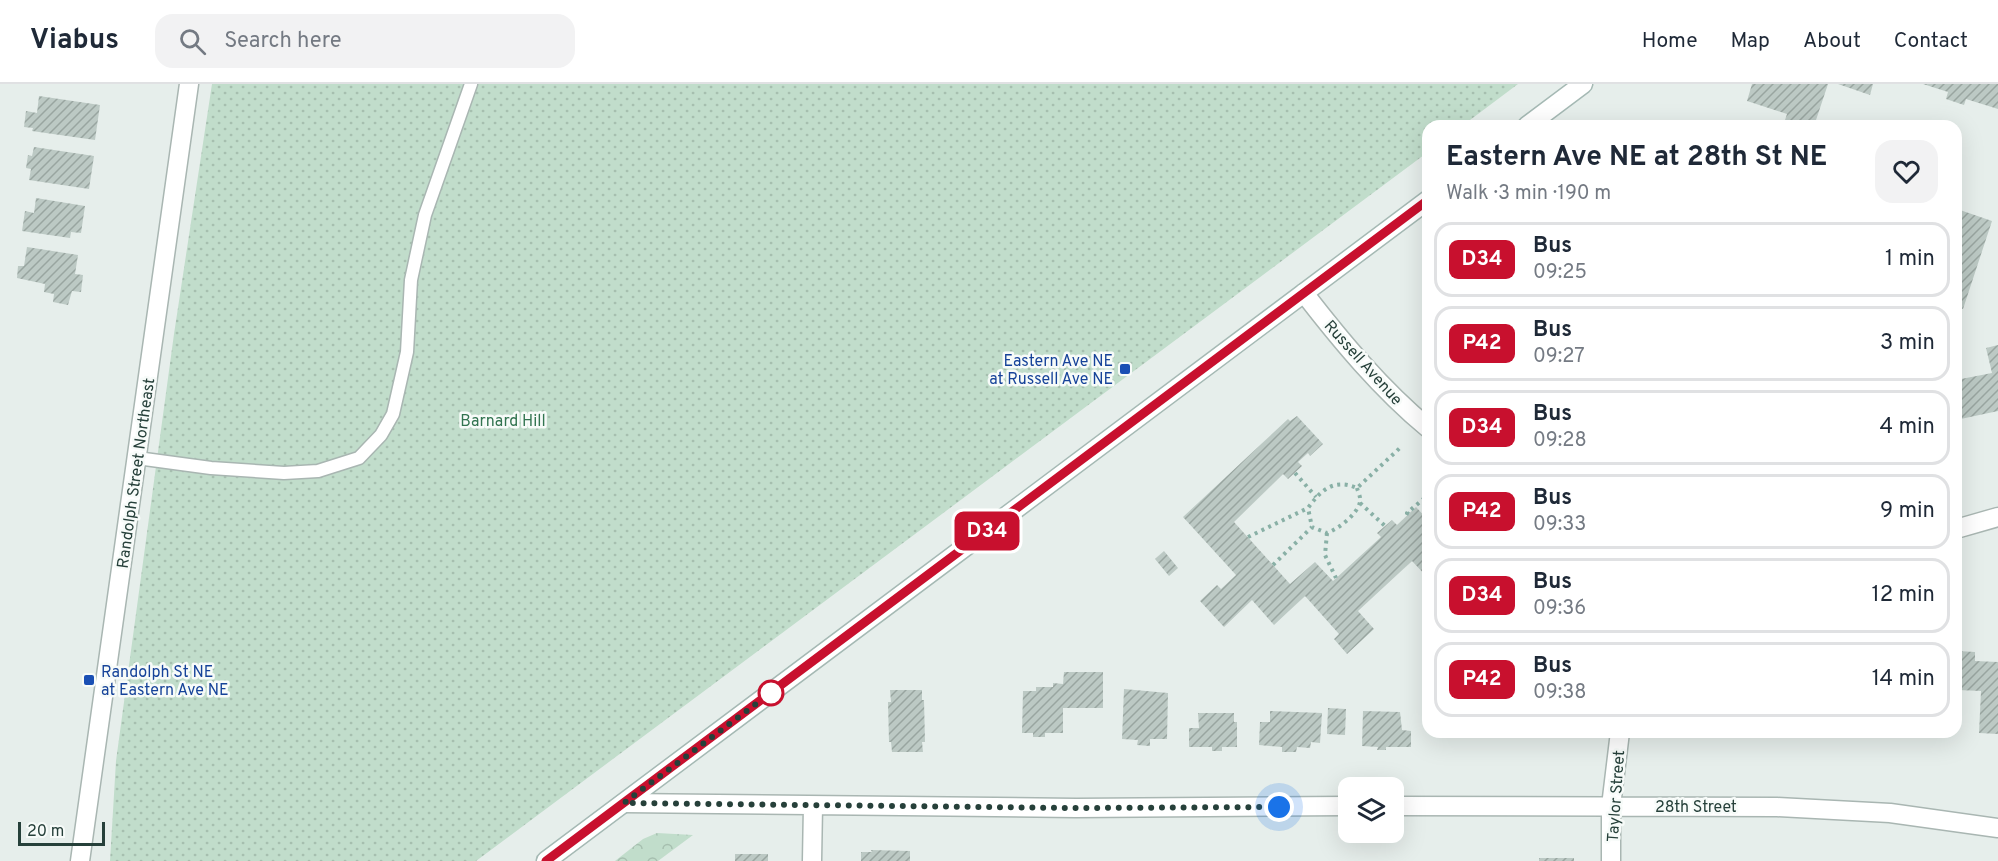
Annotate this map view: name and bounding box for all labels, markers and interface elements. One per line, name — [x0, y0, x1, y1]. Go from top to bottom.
search box — [155, 14, 575, 68]
text: Viabus — [30, 23, 119, 59]
icon: search — [176, 25, 209, 58]
text: Search here — [224, 28, 342, 55]
text: Home — [1642, 28, 1698, 55]
text: Map — [1731, 28, 1770, 55]
text: About — [1803, 28, 1861, 55]
text: Contact — [1894, 28, 1968, 55]
text: Eastern Ave NE at 28th St NE — [1446, 140, 1827, 176]
button: heart — [1875, 140, 1938, 203]
text: Walk · 3 min · 190 m — [1446, 181, 1611, 207]
text: Bus — [1533, 233, 1572, 260]
text: D34 — [1462, 246, 1503, 273]
text: 1 min — [1885, 246, 1935, 273]
text: 09:25 — [1533, 260, 1587, 286]
street label: Russell Avenue — [1319, 317, 1406, 410]
text: Bus — [1533, 317, 1572, 344]
text: P42 — [1462, 330, 1502, 357]
text: 3 min — [1880, 330, 1935, 357]
text: 09:27 — [1533, 344, 1585, 370]
place label: Eastern Ave NE at Russell Ave NE — [989, 352, 1113, 390]
marker: Eastern Ave NE at Russell Ave NE — [1118, 362, 1132, 376]
street label: Randolph Street Northeast — [114, 377, 160, 570]
text: Bus — [1533, 401, 1572, 428]
park label: Barnard Hill — [460, 412, 546, 432]
text: D34 — [1462, 414, 1503, 441]
text: 4 min — [1880, 414, 1935, 441]
text: 09:28 — [1533, 428, 1587, 454]
text: Bus — [1533, 485, 1572, 512]
text: P42 — [1462, 498, 1502, 525]
text: 9 min — [1880, 498, 1935, 525]
line badge: D34 — [952, 512, 1022, 550]
text: 09:33 — [1533, 512, 1586, 538]
text: D34 — [967, 518, 1008, 545]
text: Bus — [1533, 569, 1572, 596]
text: D34 — [1462, 582, 1503, 609]
text: 12 min — [1872, 582, 1935, 609]
text: 09:36 — [1533, 596, 1586, 622]
text: Bus — [1533, 653, 1572, 680]
place label: Randolph St NE at Eastern Ave NE — [101, 663, 229, 701]
text: P42 — [1462, 666, 1502, 693]
text: 14 min — [1872, 666, 1935, 693]
marker: Randolph St NE at Eastern Ave NE — [82, 673, 96, 687]
unlabelled marker — [758, 680, 784, 706]
text: 09:38 — [1533, 680, 1587, 706]
street label: Taylor Street — [1604, 749, 1630, 843]
map controls — [1338, 777, 1404, 843]
button: layers — [1338, 777, 1404, 843]
your location — [1264, 792, 1294, 822]
street label: 28th Street — [1655, 798, 1737, 818]
scale bar — [18, 819, 105, 846]
text: 20 m — [27, 822, 64, 842]

